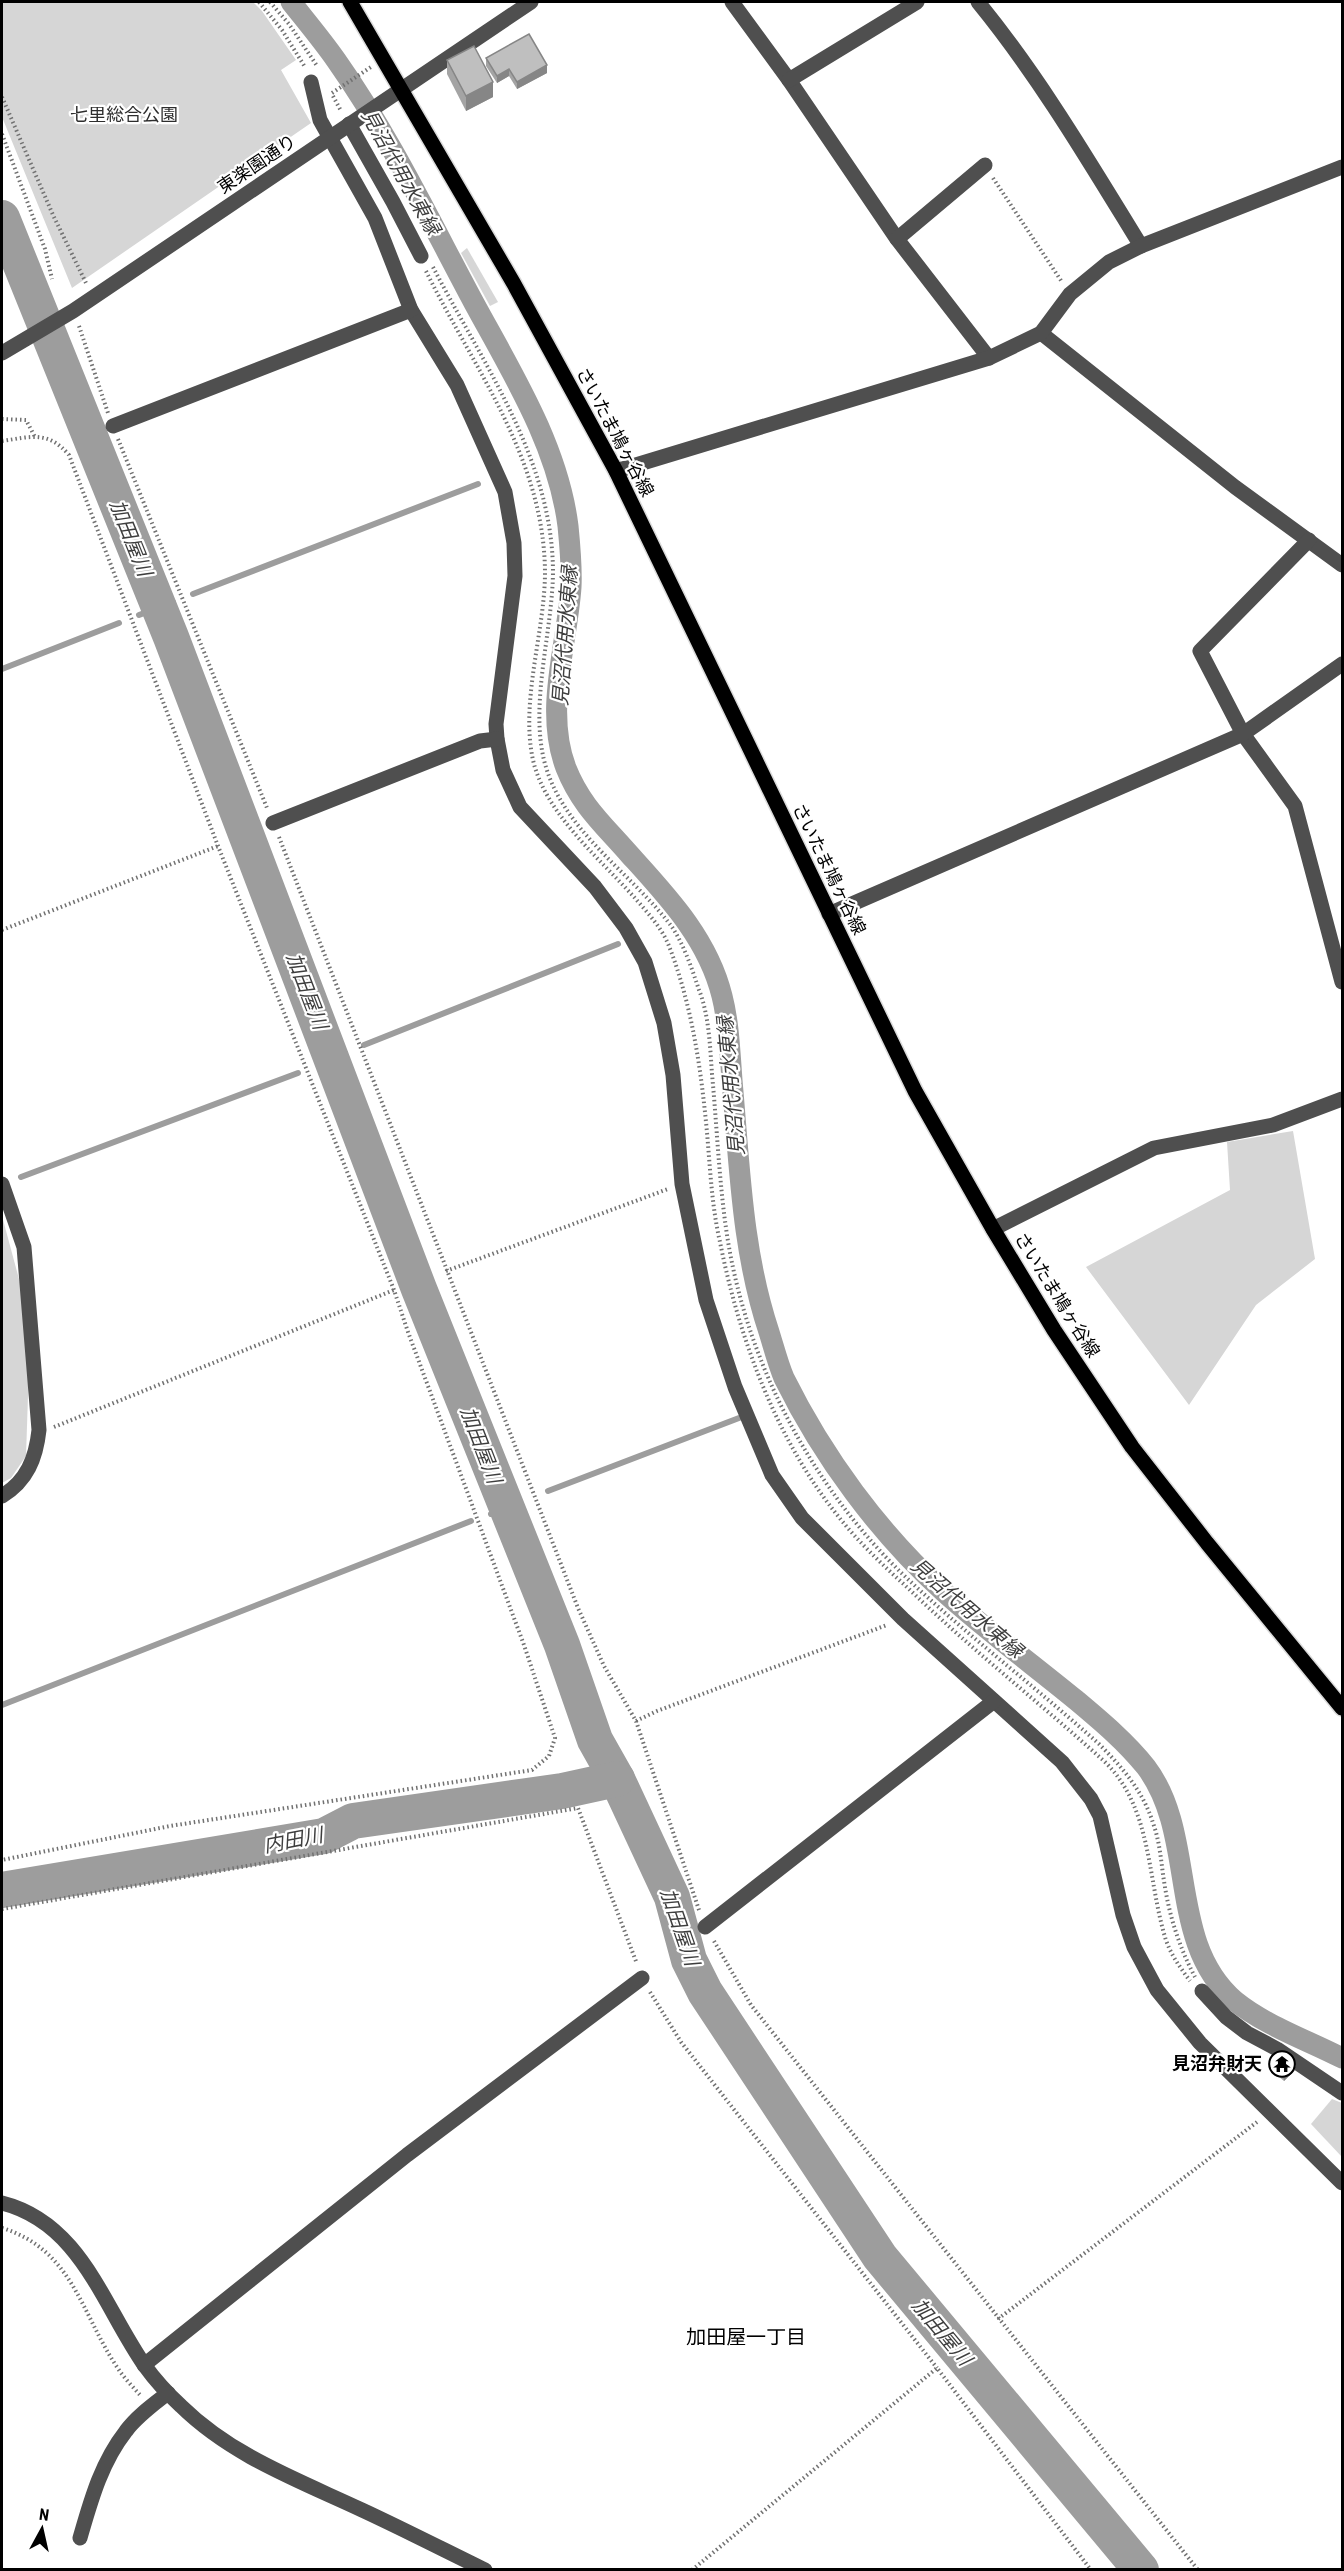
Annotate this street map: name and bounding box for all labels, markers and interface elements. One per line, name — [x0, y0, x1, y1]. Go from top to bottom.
park label: 七里総合公園 — [70, 104, 178, 125]
water label: 見沼代用水東縁 — [357, 105, 446, 241]
street label: 東楽園通り — [214, 130, 300, 197]
street label: さいたま鳩ヶ谷線 — [572, 363, 658, 500]
water label: 加田屋川 — [105, 496, 158, 581]
water label: 見沼代用水東縁 — [548, 563, 582, 707]
street label: さいたま鳩ヶ谷線 — [789, 800, 870, 938]
water label: 加田屋川 — [281, 949, 333, 1035]
water label: 見沼代用水東縁 — [713, 1013, 749, 1157]
street label: さいたま鳩ヶ谷線 — [1011, 1228, 1104, 1361]
water label: 加田屋川 — [455, 1403, 507, 1489]
water label: 見沼代用水東縁 — [906, 1553, 1029, 1664]
water label: 内田川 — [261, 1822, 327, 1858]
water label: 加田屋川 — [656, 1885, 705, 1971]
temple icon: 見沼弁財天 — [1267, 2049, 1297, 2079]
place label: 見沼弁財天 — [1172, 2053, 1262, 2074]
water label: 加田屋川 — [907, 2294, 978, 2372]
district label: 加田屋一丁目 — [686, 2325, 806, 2349]
north arrow — [12, 2499, 72, 2559]
text: N — [38, 2505, 50, 2525]

